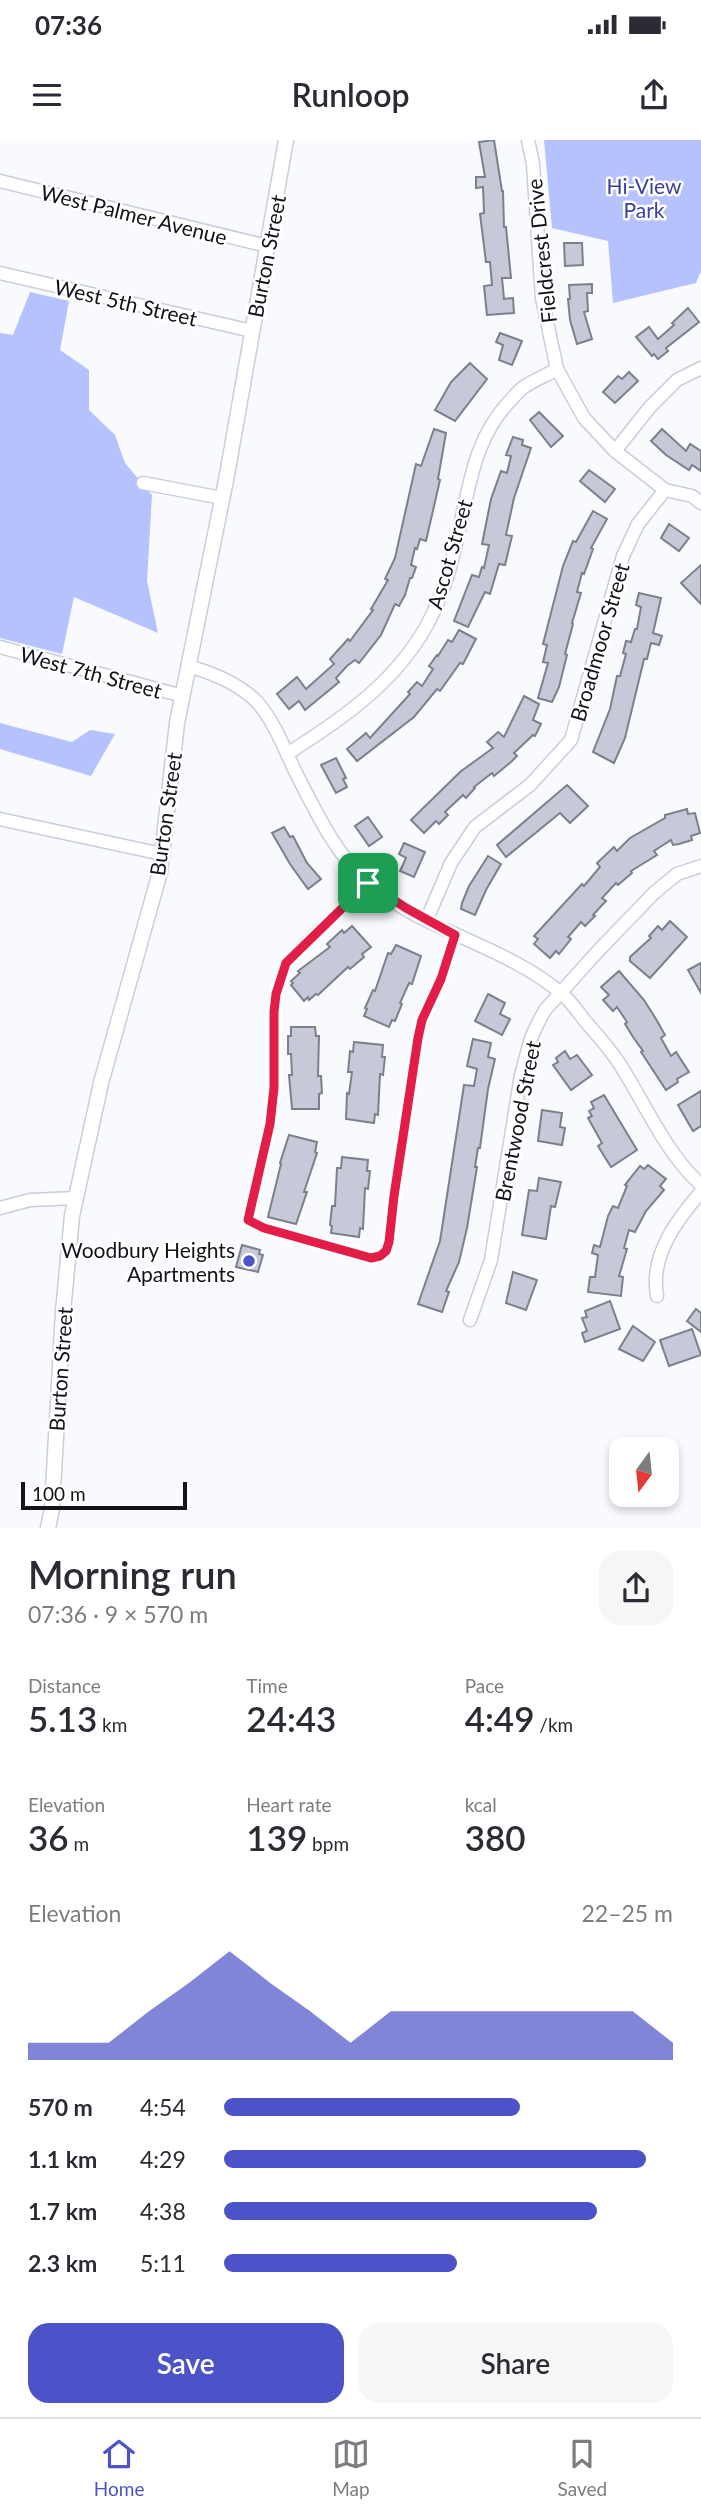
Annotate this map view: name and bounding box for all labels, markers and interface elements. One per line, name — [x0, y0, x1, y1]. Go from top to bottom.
text: 07:36 — [35, 9, 102, 41]
text: Runloop — [292, 75, 409, 114]
icon: menu — [28, 76, 66, 114]
icon: share — [635, 76, 673, 114]
park label: Hi-View Park — [607, 173, 682, 222]
street label: Fieldcrest Drive — [521, 178, 561, 324]
street label: West Palmer Avenue — [38, 179, 230, 249]
street label: Burton Street — [242, 192, 290, 319]
street label: West 5th Street — [52, 273, 200, 331]
street label: Ascot Street — [421, 496, 477, 612]
street label: Broadmoor Street — [564, 559, 634, 724]
street label: West 7th Street — [17, 641, 165, 703]
street label: Burton Street — [144, 750, 186, 877]
pin — [338, 853, 398, 913]
icon: arrive — [349, 864, 387, 902]
street label: Brentwood Street — [489, 1038, 545, 1204]
place label: Woodbury Heights Apartments — [61, 1237, 235, 1286]
marker: Woodbury Heights Apartments — [241, 1253, 257, 1269]
street label: Burton Street — [43, 1306, 77, 1432]
north arrow — [609, 1437, 679, 1507]
map controls — [609, 1437, 679, 1507]
scale bar — [21, 1479, 187, 1511]
text: 100 m — [32, 1482, 86, 1505]
text: Morning run — [28, 1551, 237, 1597]
button: share — [599, 1551, 673, 1625]
text: 07:36 · 9 × 570 m — [28, 1600, 208, 1628]
text: Distance — [28, 1674, 101, 1697]
text: Time — [246, 1674, 288, 1697]
text: Pace — [465, 1674, 504, 1697]
text: 5.13 — [28, 1697, 97, 1739]
text: 24:43 — [246, 1697, 336, 1739]
text: 4:49 — [465, 1697, 534, 1739]
text: km — [97, 1713, 127, 1736]
text: /km — [534, 1713, 573, 1736]
text: Elevation — [28, 1793, 105, 1816]
text: Heart rate — [246, 1793, 332, 1816]
text: kcal — [465, 1793, 497, 1816]
text: 36 — [28, 1816, 69, 1858]
text: 139 — [246, 1816, 307, 1858]
text: 380 — [465, 1816, 526, 1858]
text: m — [69, 1832, 89, 1855]
text: bpm — [307, 1832, 349, 1855]
text: Elevation — [28, 1899, 121, 1927]
text: 22–25 m — [581, 1899, 673, 1927]
text: 570 m — [28, 2093, 93, 2121]
text: 4:54 — [140, 2093, 186, 2121]
text: 1.1 km — [28, 2145, 97, 2173]
text: 4:29 — [140, 2145, 186, 2173]
text: 1.7 km — [28, 2197, 97, 2225]
text: 4:38 — [140, 2197, 186, 2225]
text: 2.3 km — [28, 2249, 97, 2277]
text: 5:11 — [140, 2249, 186, 2277]
button: Save — [28, 2323, 344, 2403]
button: Share — [358, 2323, 673, 2403]
tab: Home — [94, 2435, 144, 2500]
tab: Map — [332, 2435, 370, 2500]
tab: Saved — [558, 2435, 607, 2500]

